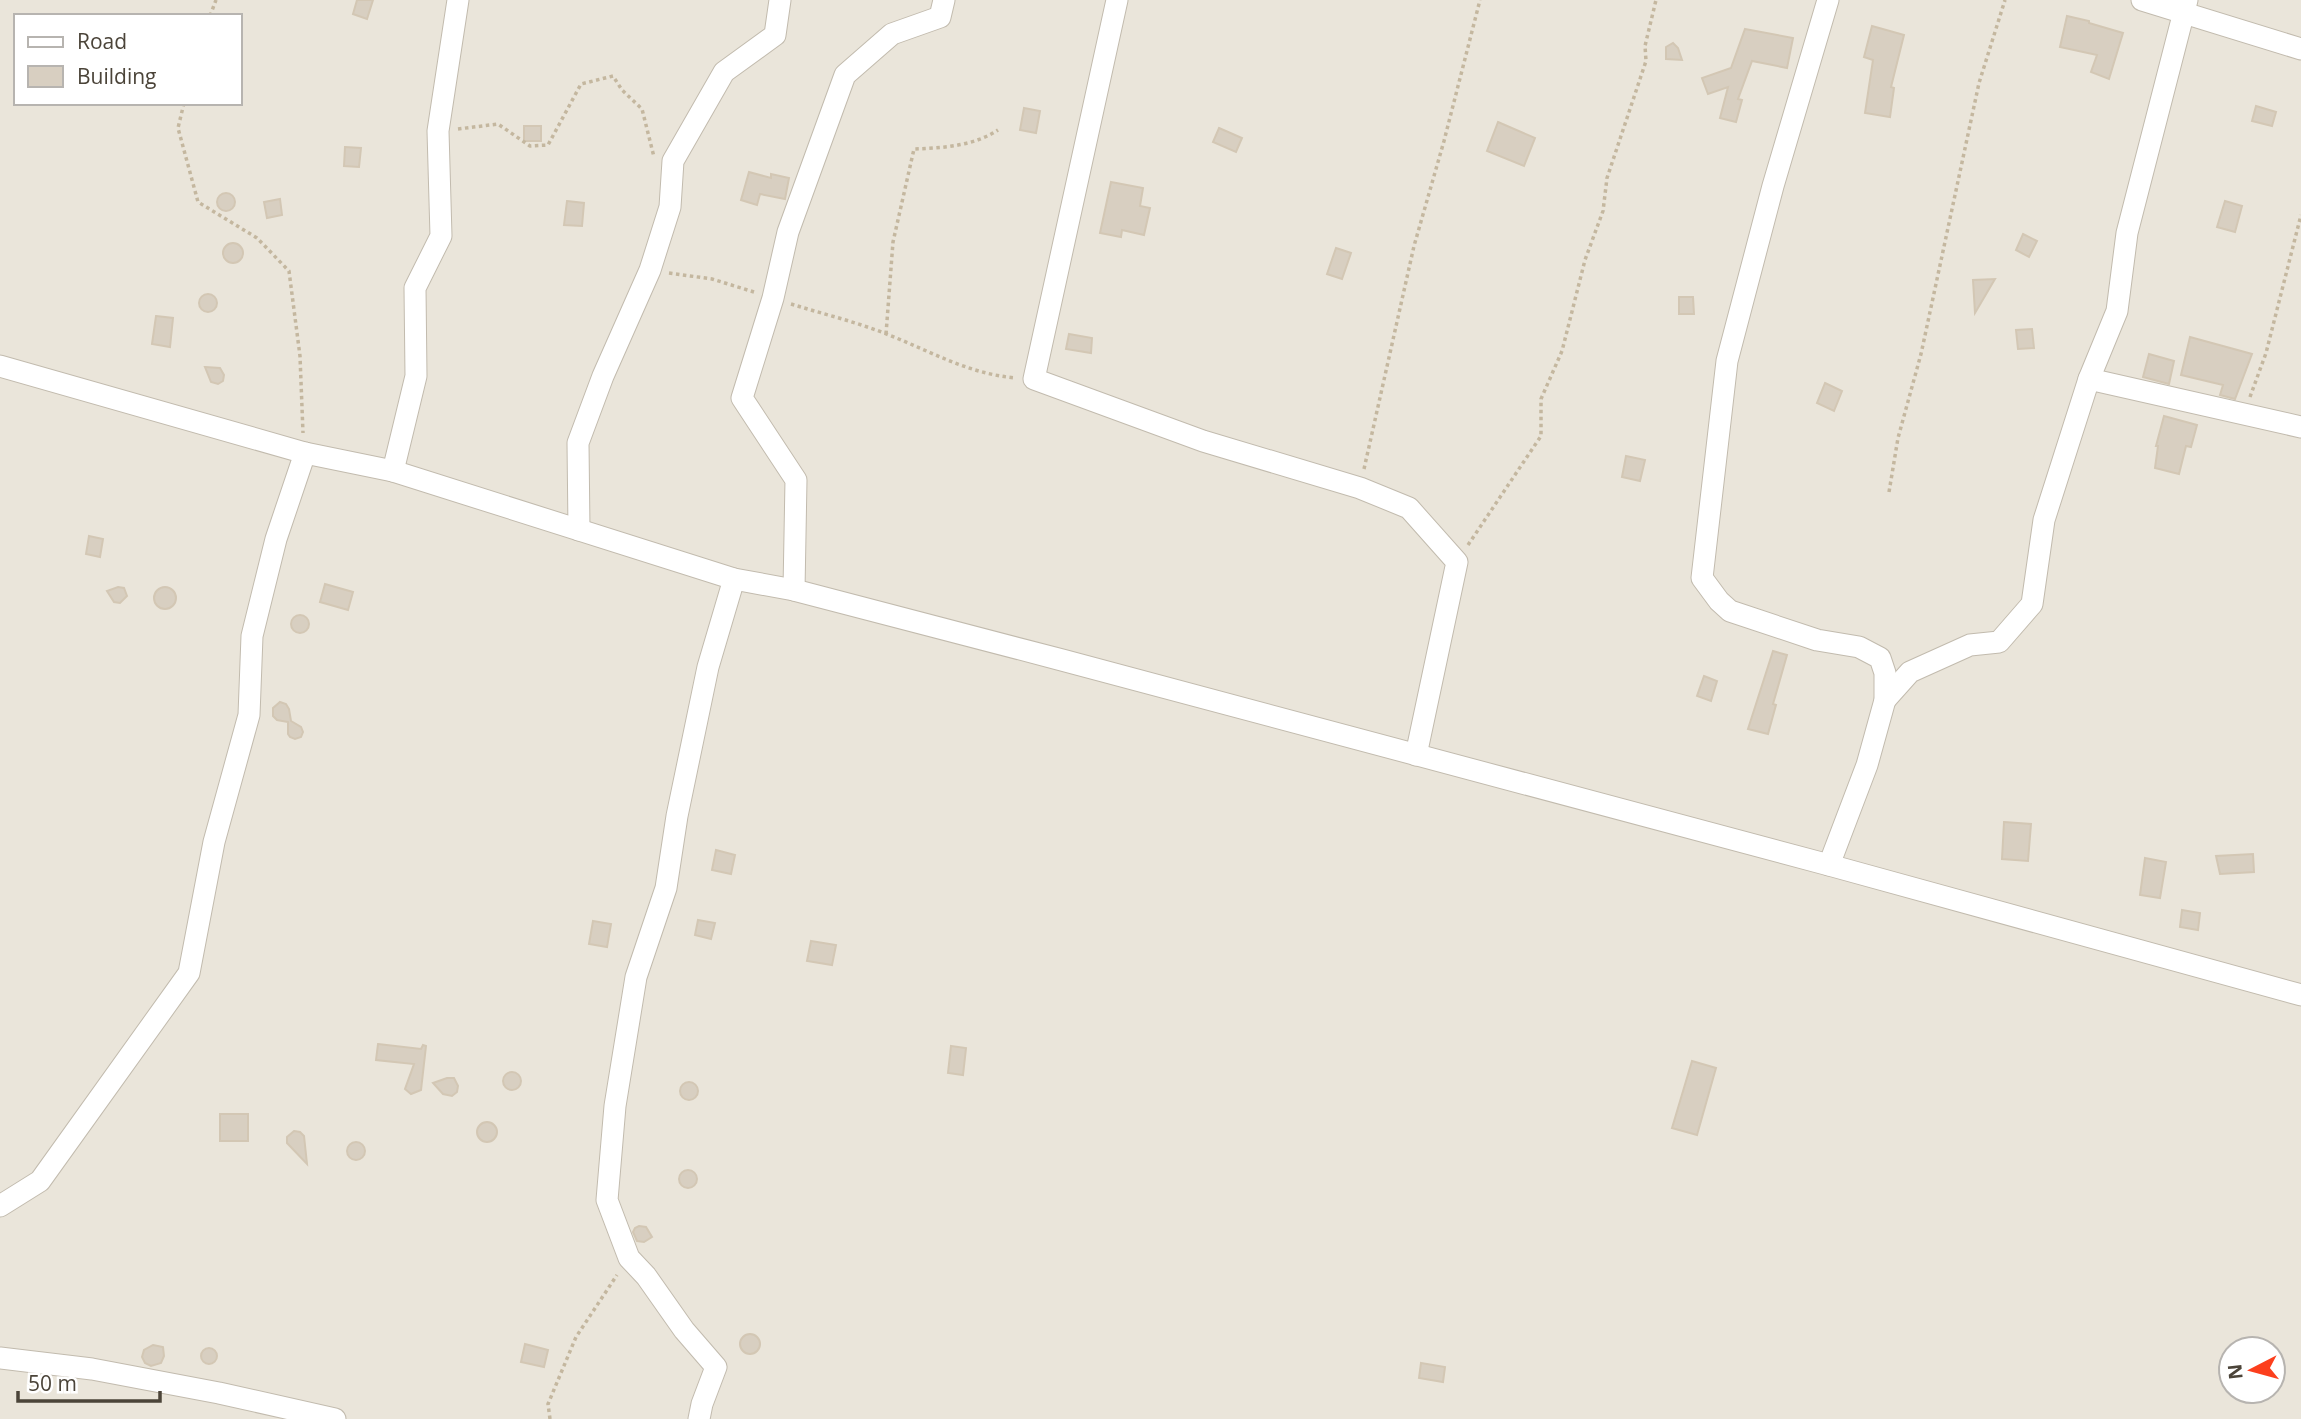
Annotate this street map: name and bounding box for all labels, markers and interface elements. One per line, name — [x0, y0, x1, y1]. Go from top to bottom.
legend — [14, 14, 242, 105]
text: Road — [77, 27, 127, 55]
text: Building — [77, 62, 156, 90]
north arrow — [2217, 1335, 2287, 1405]
scale bar — [18, 1360, 159, 1404]
text: N — [2221, 1363, 2249, 1381]
text: 50 m — [28, 1369, 77, 1397]

